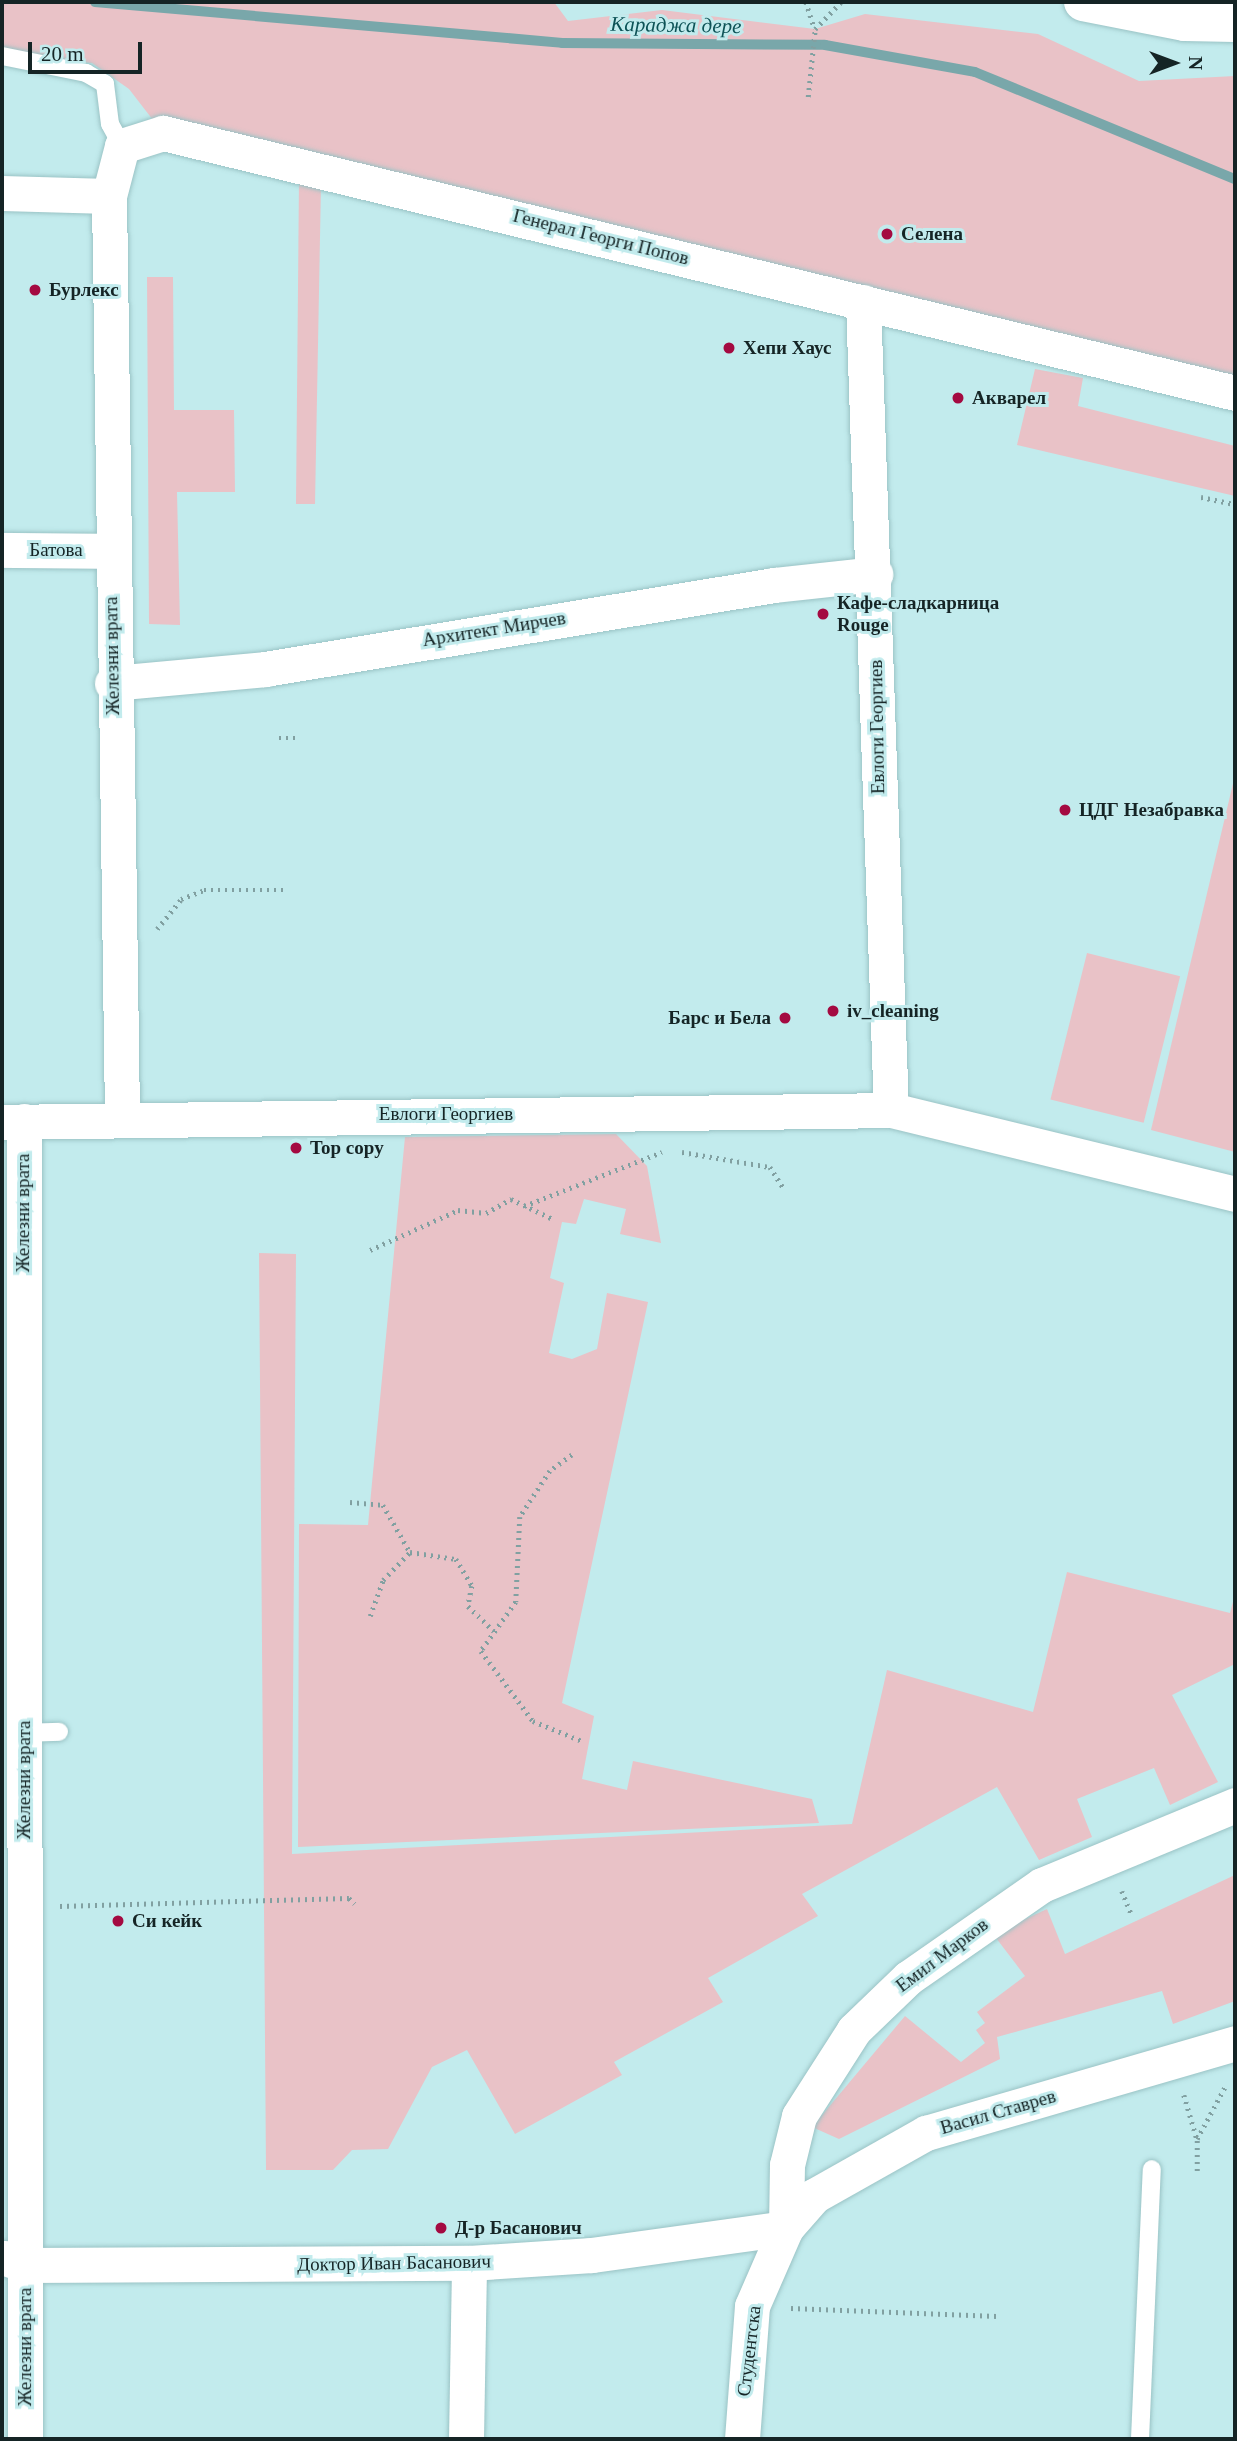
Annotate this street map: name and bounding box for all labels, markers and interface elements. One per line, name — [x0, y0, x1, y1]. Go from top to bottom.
water label: Караджа дере — [610, 11, 742, 39]
scale bar — [32, 28, 145, 72]
north arrow — [1139, 28, 1209, 98]
text: 20 m — [41, 42, 84, 66]
text: N — [1185, 56, 1206, 70]
street label: Генерал Георги Попов — [511, 204, 691, 270]
place label: Селена — [901, 223, 963, 245]
marker: Селена — [879, 226, 895, 242]
place label: Бурлекс — [49, 279, 119, 301]
marker: Бурлекс — [27, 282, 43, 298]
place label: Хепи Хаус — [743, 337, 831, 359]
marker: Хепи Хаус — [721, 340, 737, 356]
place label: Акварел — [972, 387, 1046, 409]
marker: Акварел — [950, 390, 966, 406]
street label: Батова — [29, 539, 83, 561]
place label: Кафе-сладкарница Rouge — [837, 592, 999, 636]
street label: Железни врата — [100, 597, 124, 715]
street label: Архитект Мирчев — [421, 606, 567, 652]
marker: Кафе-сладкарница Rouge — [815, 606, 831, 622]
street label: Евлоги Георгиев — [864, 660, 890, 794]
place label: ЦДГ Незабравка — [1079, 799, 1224, 821]
marker: ЦДГ Незабравка — [1057, 802, 1073, 818]
place label: iv_cleaning — [847, 1000, 939, 1022]
marker: iv_cleaning — [825, 1003, 841, 1019]
place label: Барс и Бела — [668, 1007, 771, 1029]
marker: Барс и Бела — [777, 1010, 793, 1026]
street label: Евлоги Георгиев — [379, 1103, 513, 1125]
place label: Top copy — [310, 1137, 384, 1159]
marker: Top copy — [288, 1140, 304, 1156]
street label: Железни врата — [12, 1154, 34, 1272]
street label: Железни врата — [13, 1721, 35, 1839]
place label: Си кейк — [132, 1910, 202, 1932]
marker: Си кейк — [110, 1913, 126, 1929]
street label: Емил Марков — [891, 1913, 993, 1997]
street label: Васил Ставрев — [938, 2085, 1058, 2139]
place label: Д-р Басанович — [455, 2217, 582, 2239]
marker: Д-р Басанович — [433, 2220, 449, 2236]
street label: Доктор Иван Басанович — [297, 2250, 491, 2276]
street label: Железни врата — [14, 2288, 36, 2406]
street label: Студентска — [732, 2304, 766, 2398]

